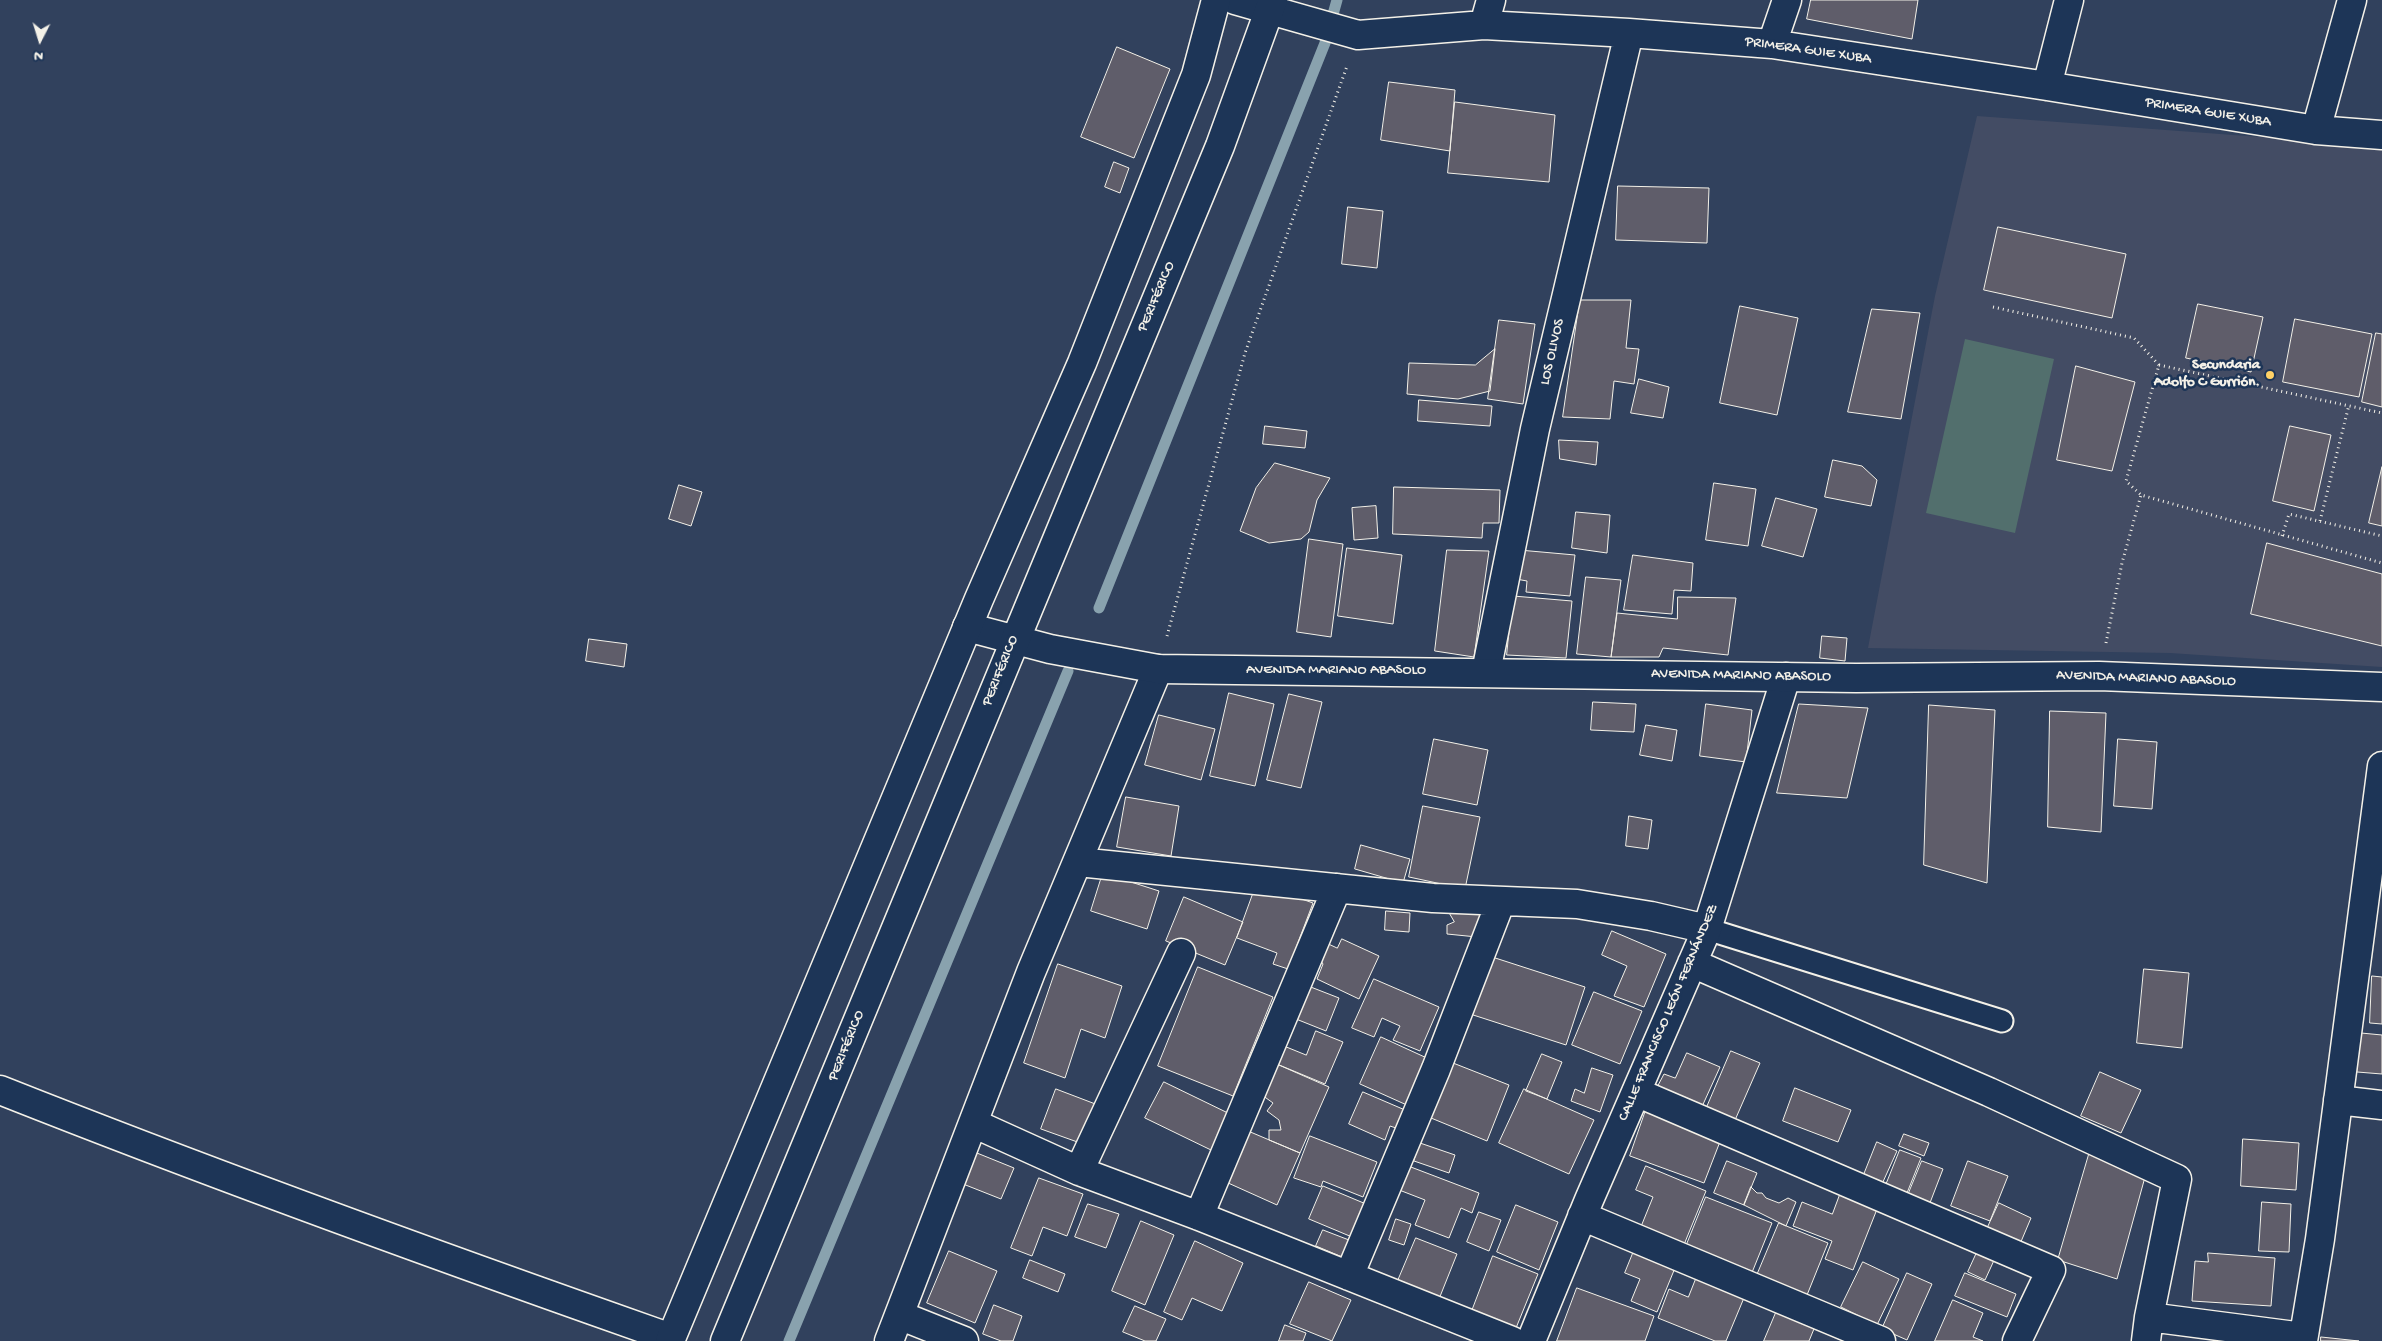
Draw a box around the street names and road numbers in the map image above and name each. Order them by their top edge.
street label: PRIMERA GUIE XUBA [1744,33,1872,69]
street label: PRIMERA GUIE XUBA [2144,94,2272,132]
street label: PERIFÉRICO [1134,259,1180,335]
street label: LOS OLIVOS [1537,317,1569,387]
street label: PERIFÉRICO [979,633,1023,709]
street label: AVENIDA MARIANO ABASOLO [1246,662,1426,680]
street label: AVENIDA MARIANO ABASOLO [1651,665,1831,687]
street label: AVENIDA MARIANO ABASOLO [2056,667,2236,691]
street label: CALLE FRANCISCO LEÓN FERNÁNDEZ [1615,902,1723,1124]
street label: PERIFÉRICO [825,1008,869,1084]

